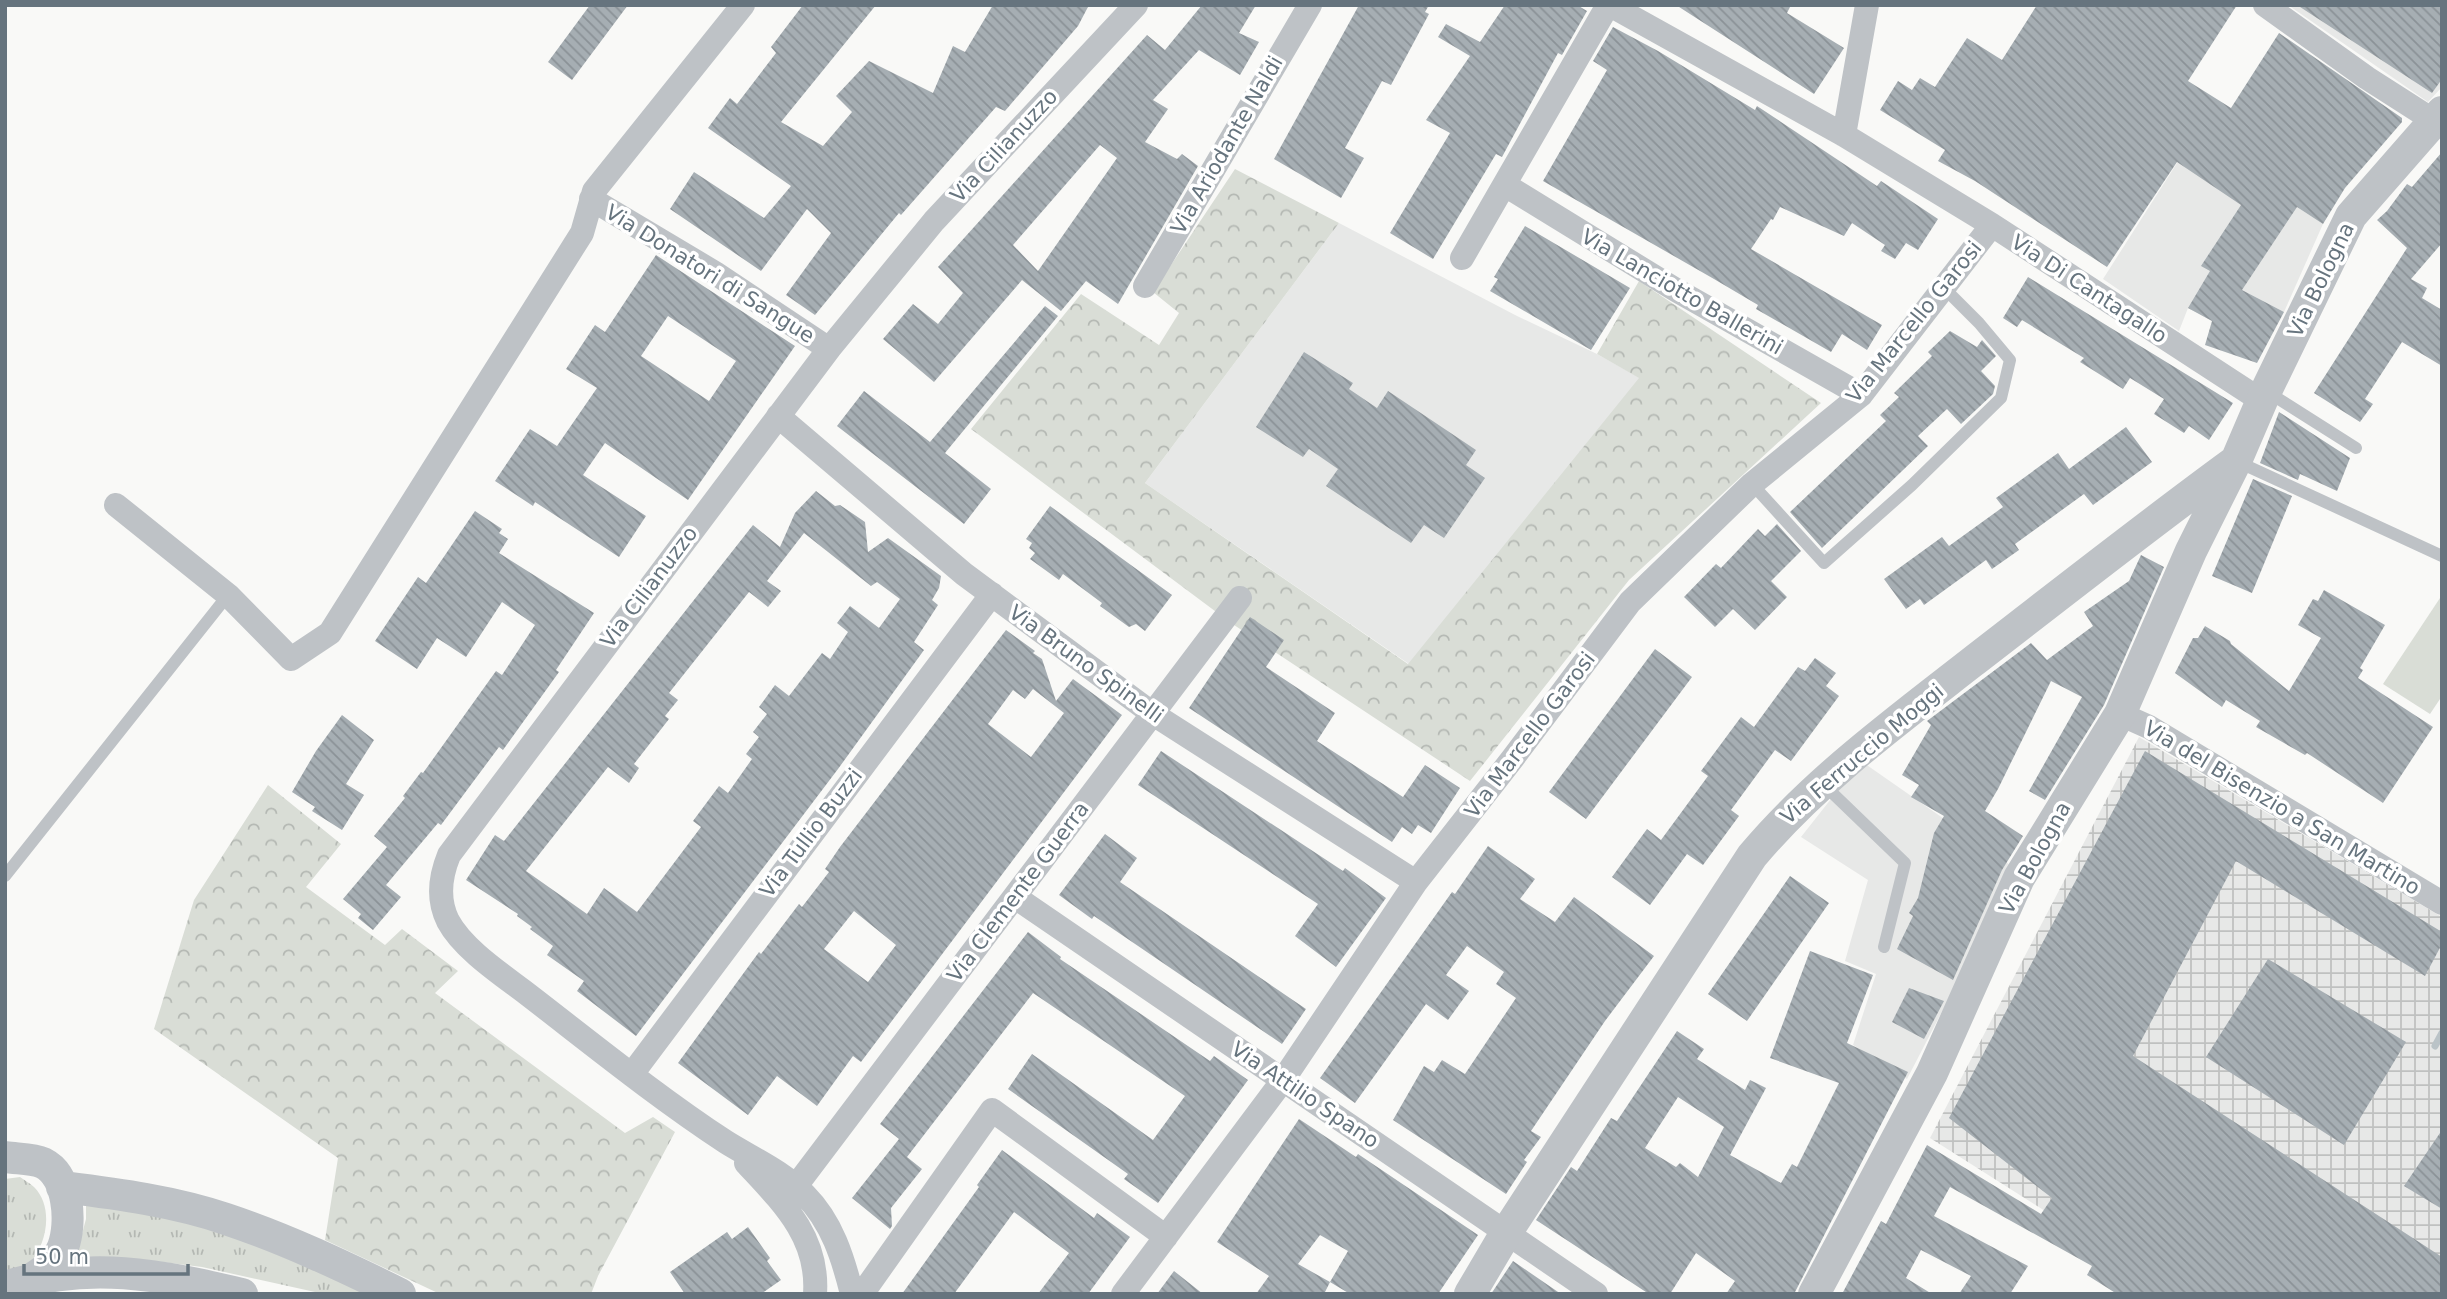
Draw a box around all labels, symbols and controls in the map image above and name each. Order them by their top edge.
street label: Via Ariodante Naldi [1166,52,1288,238]
street label: Via Cilianuzzo [945,84,1063,208]
street label: Via Donatori di Sangue [601,200,819,348]
street label: Via Bologna [2283,219,2359,341]
street label: Via Lanciotto Ballerini [1577,224,1787,360]
street label: Via Di Cantagallo [2007,230,2171,348]
street label: Via Marcello Garosi [1841,236,1987,408]
street label: Via Cilianuzzo [596,522,702,652]
street label: Via Bruno Spinelli [1004,600,1168,728]
street label: Via Marcello Garosi [1460,647,1600,823]
street label: Via Ferruccio Moggi [1776,679,1948,829]
street label: Via del Bisenzio a San Martino [2140,716,2424,900]
street label: Via Tullio Buzzi [755,764,867,902]
street label: Via Clemente Guerra [942,797,1094,987]
street label: Via Bologna [1994,798,2076,918]
street label: Via Attilio Spano [1227,1037,1383,1153]
scale bar [24,1232,189,1276]
text: 50 m [35,1245,89,1269]

